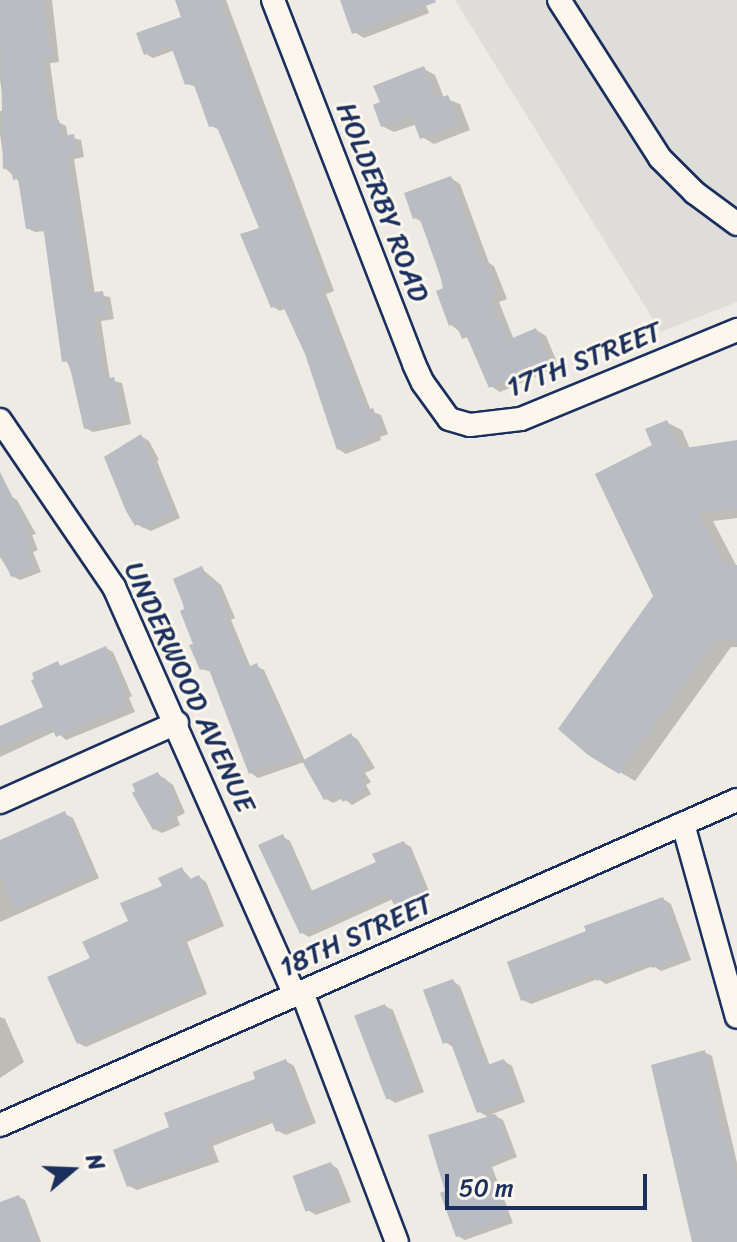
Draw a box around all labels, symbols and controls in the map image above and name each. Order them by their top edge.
street label: HOLDERBY ROAD [330,97,436,307]
street label: 17TH STREET [500,313,668,405]
street label: UNDERWOOD AVENUE [117,556,263,818]
street label: 18TH STREET [273,886,439,984]
north arrow [32,1130,112,1210]
text: N [74,1148,116,1176]
scale bar [449,1158,651,1208]
text: 50 m [459,1167,514,1209]

